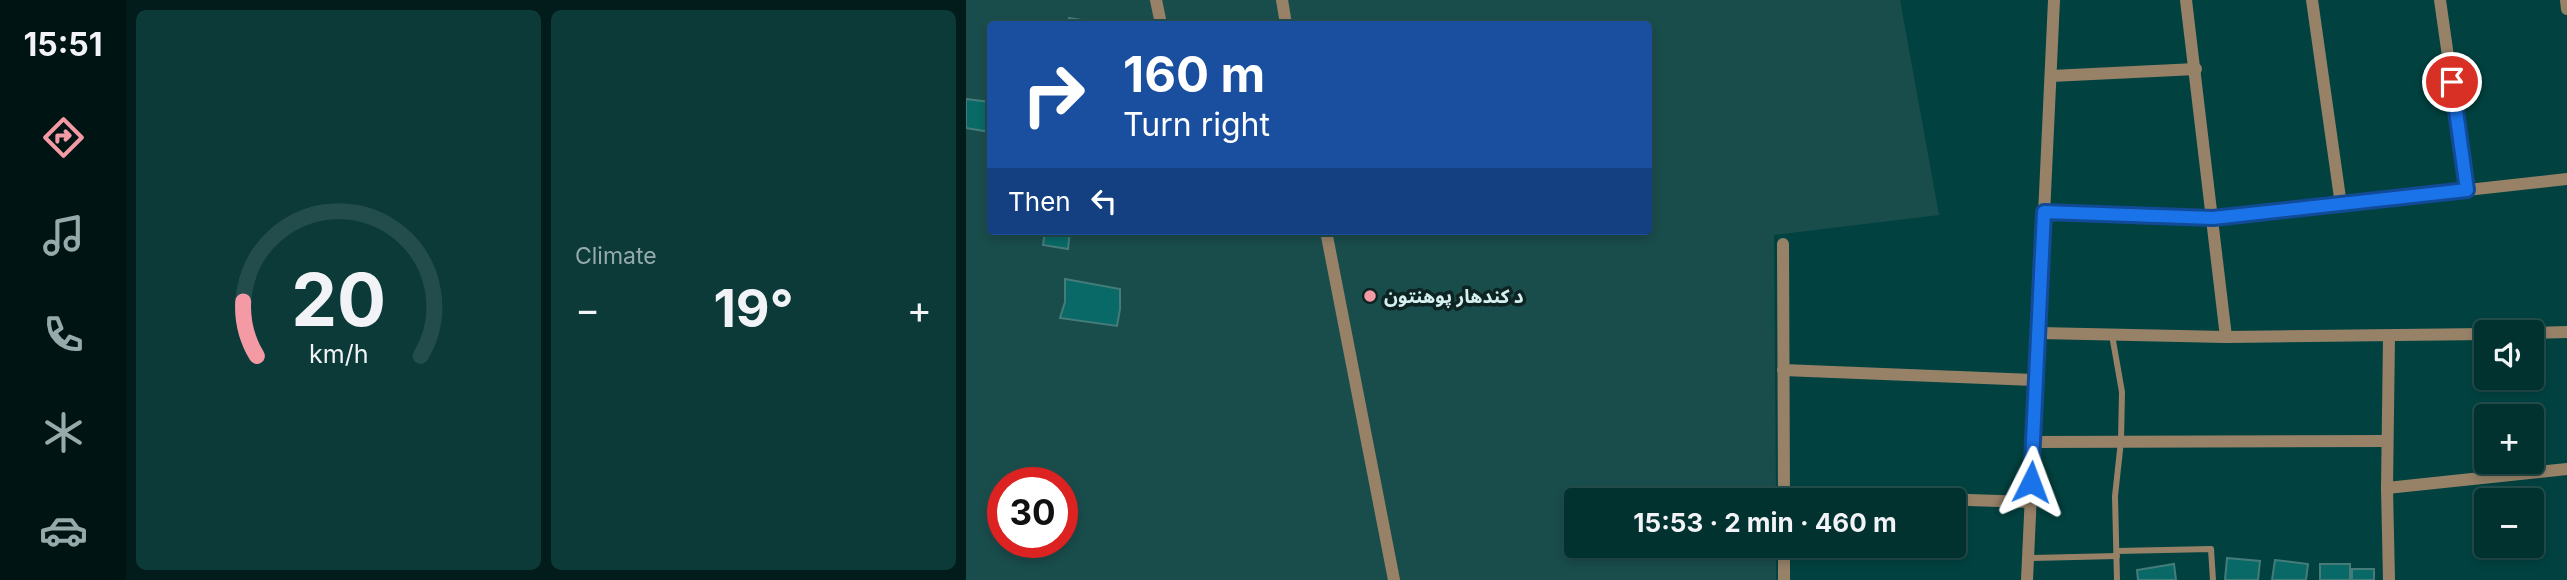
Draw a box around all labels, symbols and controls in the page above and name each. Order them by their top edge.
text: 15:51 [23,25,103,64]
text: 160 m [1123,45,1265,104]
icon: right [1008,49,1099,140]
pin [2422,52,2482,112]
icon: arrive [2433,63,2471,101]
text: Turn right [1123,105,1270,144]
icon: directions [39,113,88,162]
icon: left [1085,182,1123,220]
text: Then [1008,186,1071,217]
icon: music [39,211,88,260]
text: Climate [575,242,657,270]
text: 20 [291,255,386,344]
text: 19° [713,277,794,340]
place label: د کندهار پوهنتون [1384,285,1524,308]
text: − [575,286,600,332]
text: + [907,286,932,332]
marker: د کندهار پوهنتون [1362,288,1378,304]
icon: phone [39,310,88,359]
map controls [2474,320,2544,558]
button: sound [2474,320,2544,390]
text: km/h [309,339,368,369]
button: + [2474,404,2544,474]
icon: climate [39,408,88,457]
position arrow [1994,445,2068,519]
speed limit sign: 30 [987,467,1078,558]
button: − [2474,488,2544,558]
icon: car [39,506,88,555]
text: 15:53 · 2 min · 460 m [1633,507,1897,538]

